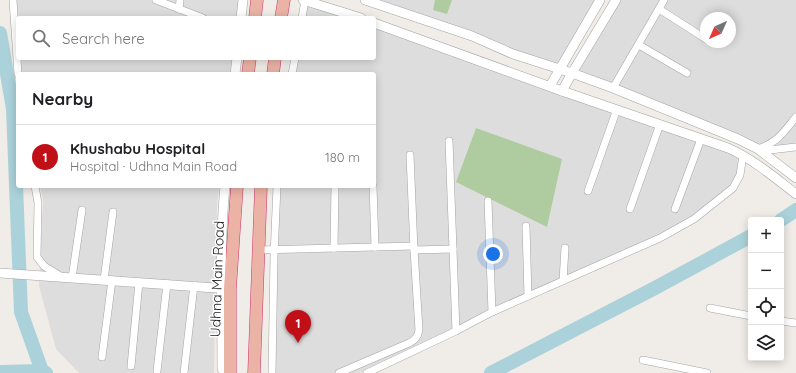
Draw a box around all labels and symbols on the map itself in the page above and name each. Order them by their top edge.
north arrow [700,12,736,48]
street label: Udhna Main Road [206,220,228,338]
your location [483,244,503,264]
pin: 1 [285,310,311,343]

